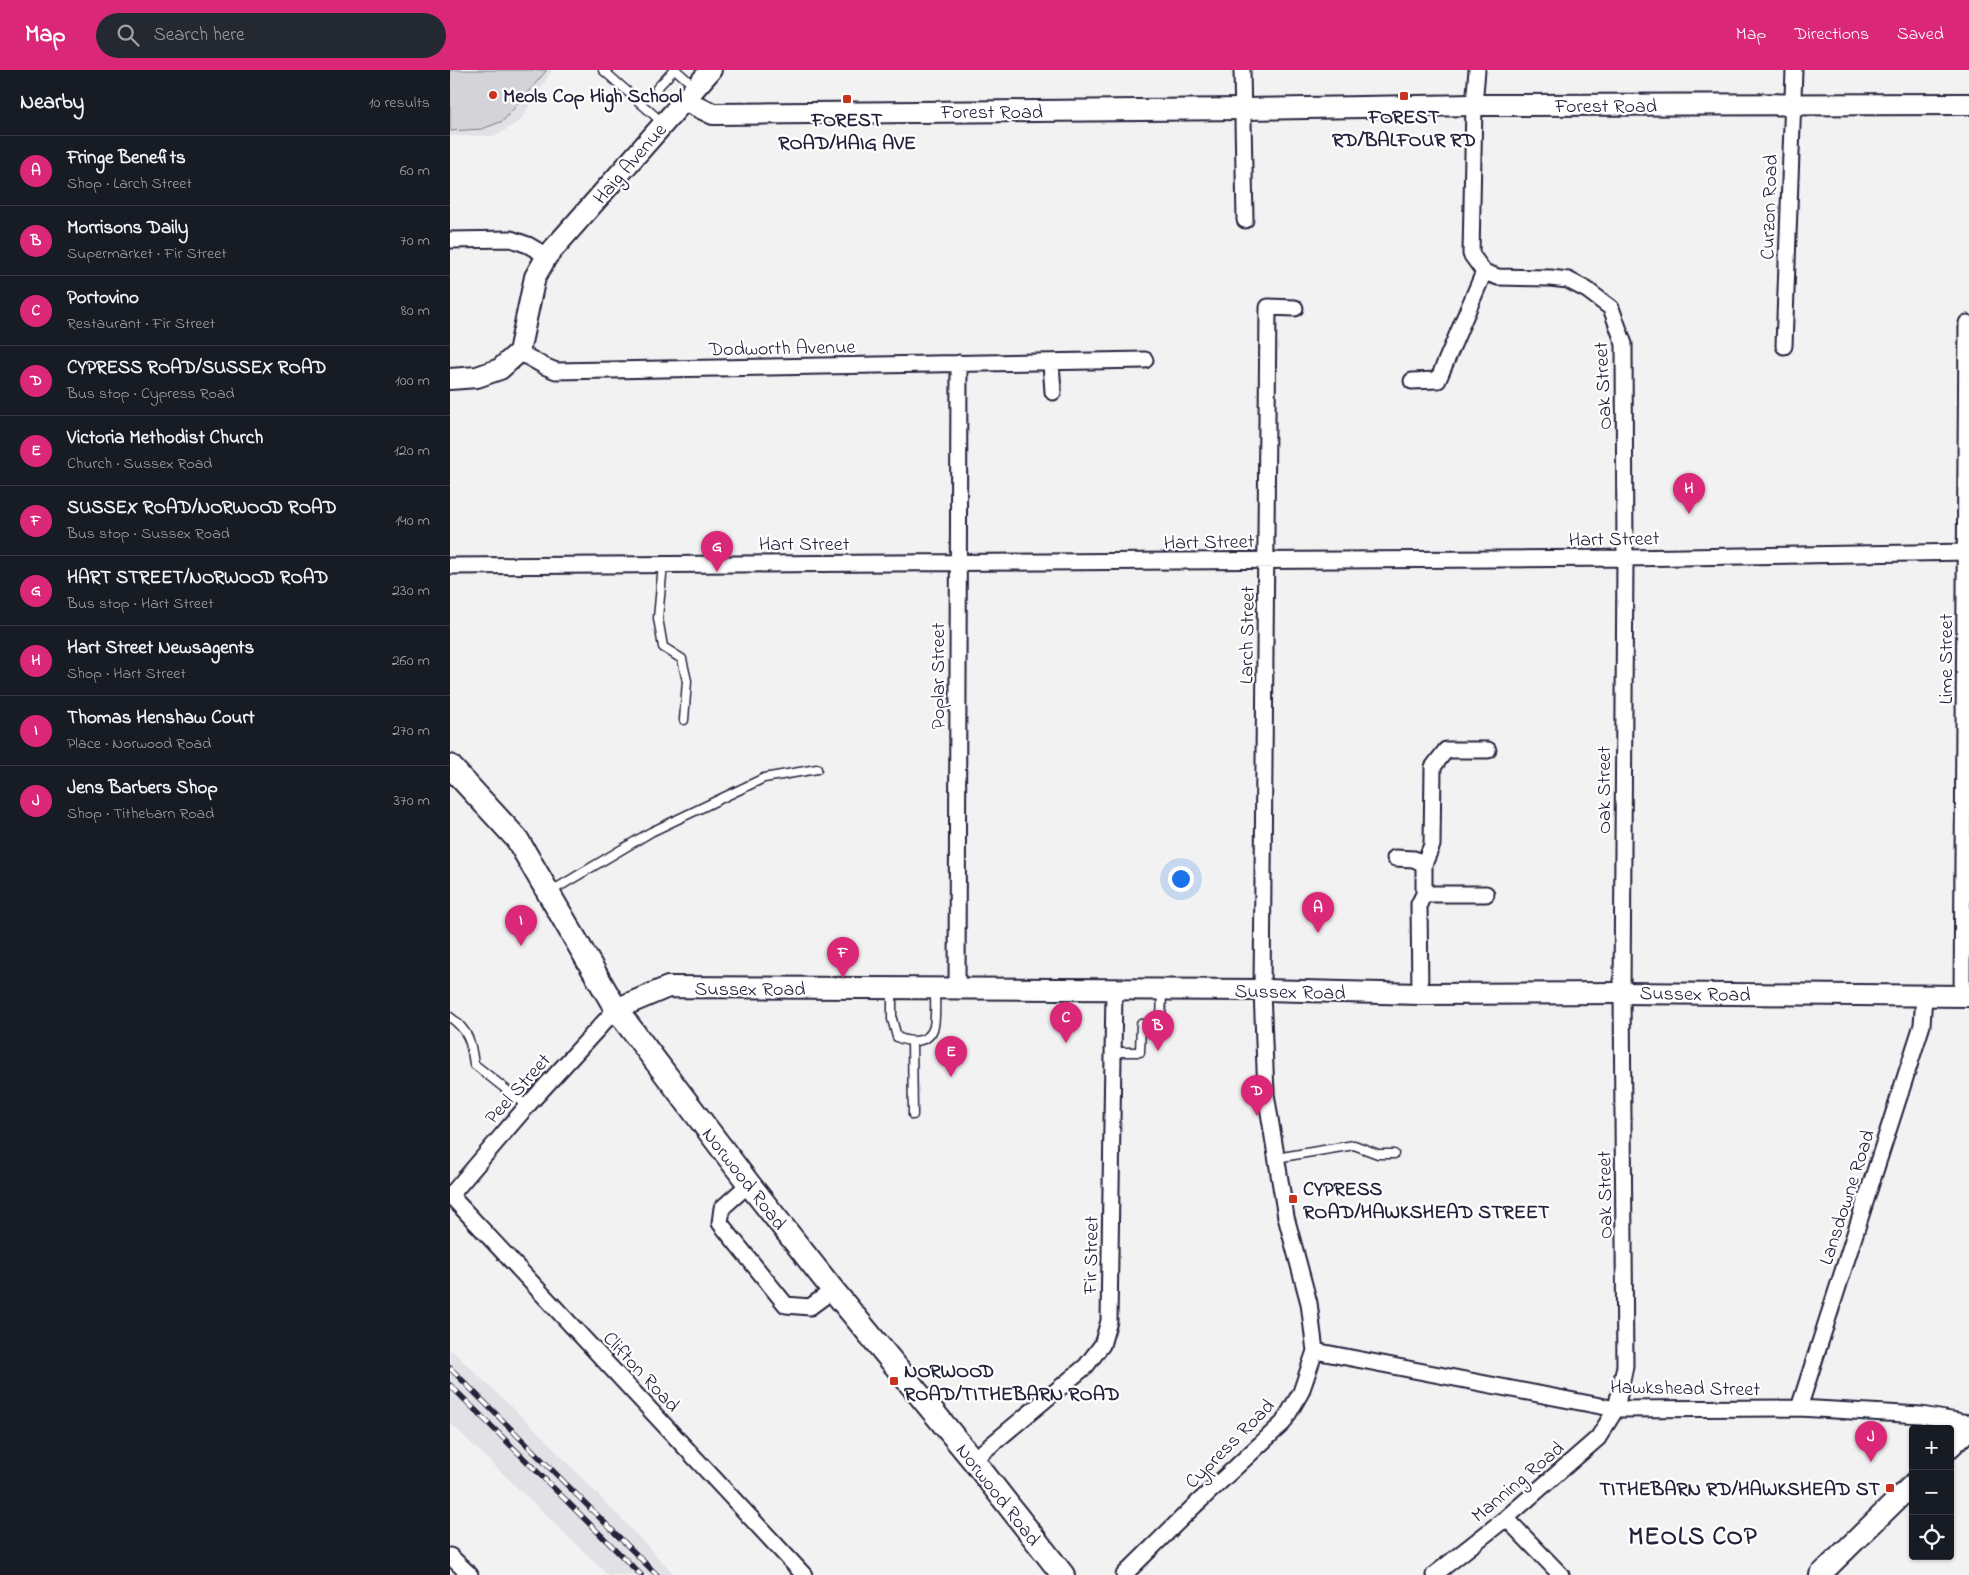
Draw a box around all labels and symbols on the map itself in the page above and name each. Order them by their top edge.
place label: Meols Cop High School [503,83,682,113]
marker: Meols Cop High School [487,89,499,101]
marker: FOREST RD/BALFOUR RD [1398,90,1410,102]
marker: FOREST ROAD/HAIG AVE [841,93,853,105]
street label: Forest Road [1554,93,1657,122]
street label: Forest Road [940,99,1043,128]
place label: FOREST RD/BALFOUR RD [1332,104,1476,156]
place label: FOREST ROAD/HAIG AVE [778,107,916,159]
street label: Haig Avenue [587,117,675,212]
street label: Curzon Road [1754,154,1787,260]
street label: Dodworth Avenue [707,334,856,365]
street label: Oak Street [1588,341,1621,431]
pin: H [1673,473,1705,514]
street label: Hart Street [1568,525,1660,556]
street label: Hart Street [1163,528,1255,559]
pin: G [701,531,733,572]
street label: Hart Street [759,531,850,560]
street label: Larch Street [1233,585,1264,684]
street label: Lime Street [1933,613,1962,704]
street label: Poplar Street [925,622,954,729]
street label: Oak Street [1591,746,1620,834]
your location [1168,866,1194,892]
pin: A [1302,892,1334,933]
pin: I [505,905,537,946]
pin: F [827,937,859,978]
street label: Sussex Road [695,976,806,1005]
street label: Sussex Road [1234,978,1346,1009]
street label: Sussex Road [1639,980,1751,1011]
pin: C [1050,1002,1082,1043]
pin: B [1142,1010,1174,1051]
pin: E [935,1036,967,1077]
street label: Peel Street [479,1047,559,1132]
pin: D [1241,1075,1273,1116]
street label: Norwood Road [694,1122,792,1237]
street label: Lansdowne Road [1813,1127,1884,1269]
street label: Oak Street [1591,1150,1622,1239]
place label: CYPRESS ROAD/HAWKSHEAD STREET [1303,1176,1550,1228]
marker: CYPRESS ROAD/HAWKSHEAD STREET [1287,1193,1299,1205]
street label: Fir Street [1077,1215,1108,1295]
street label: Clifton Road [595,1326,686,1420]
place label: NORWOOD ROAD/TITHEBARN ROAD [904,1358,1120,1410]
street label: Hawkshead Street [1610,1374,1760,1405]
marker: NORWOOD ROAD/TITHEBARN ROAD [888,1375,900,1387]
street label: Cypress Road [1179,1393,1282,1496]
pin: J [1855,1421,1887,1462]
street label: Manning Road [1466,1435,1572,1531]
street label: Norwood Road [948,1438,1046,1553]
place label: TITHEBARN RD/HAWKSHEAD ST [1599,1476,1881,1505]
marker: TITHEBARN RD/HAWKSHEAD ST [1884,1482,1896,1494]
district label: MEOLS COP [1628,1520,1758,1556]

